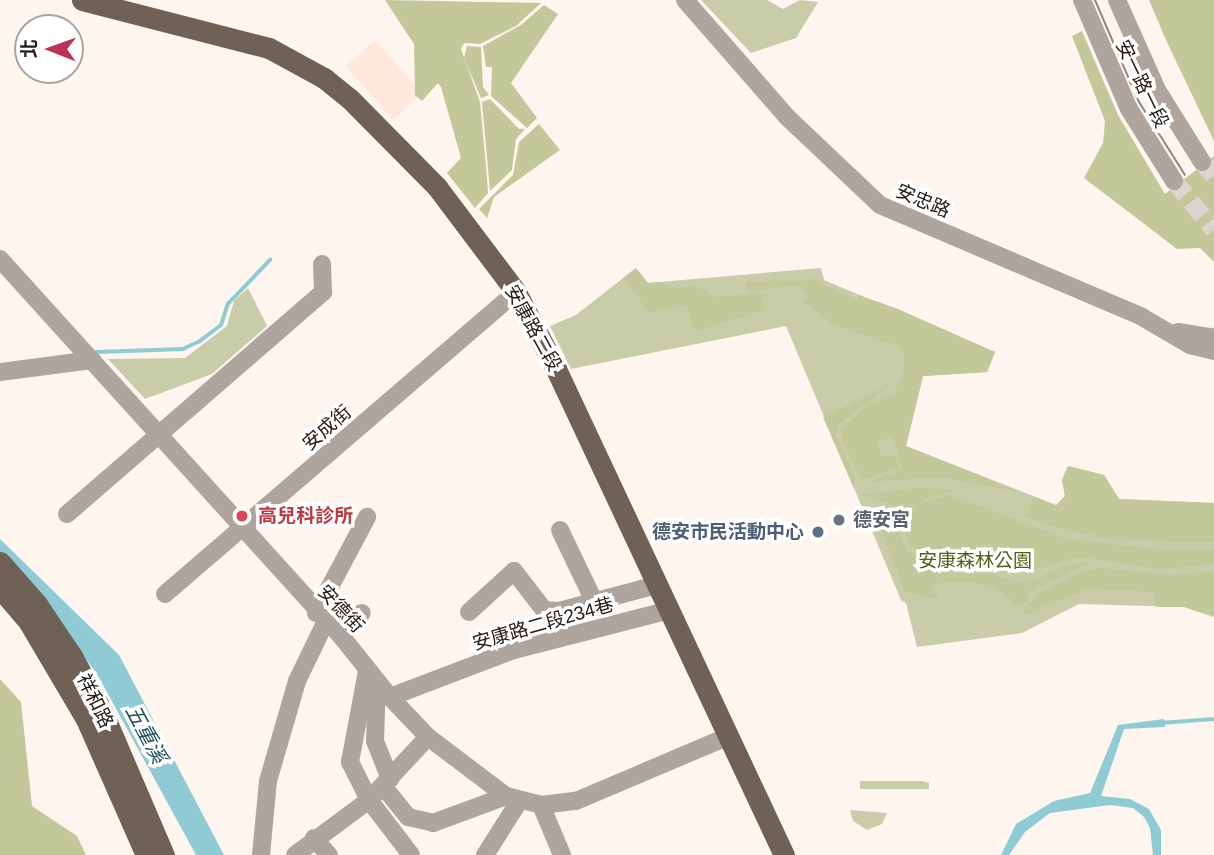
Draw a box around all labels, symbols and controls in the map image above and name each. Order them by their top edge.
north arrow [14,14,84,84]
street label: 安一路一段 [1111,36,1173,132]
text: 北 [19,39,40,58]
street label: 安忠路 [892,179,954,223]
street label: 安康路二段 [500,281,566,375]
street label: 安成街 [298,401,356,455]
place label: 高兒科診所 [258,505,353,527]
marker: 高兒科診所 [232,506,252,526]
place label: 德安宮 [853,509,910,531]
marker: 德安宮 [831,512,847,528]
place label: 德安市民活動中心 [652,521,804,543]
marker: 德安市民活動中心 [810,524,826,540]
park label: 安康森林公園 [918,550,1032,572]
street label: 安德街 [313,580,369,638]
street label: 安康路二段234巷 [470,593,616,655]
street label: 祥和路 [72,670,118,732]
water label: 五重溪 [120,700,172,768]

